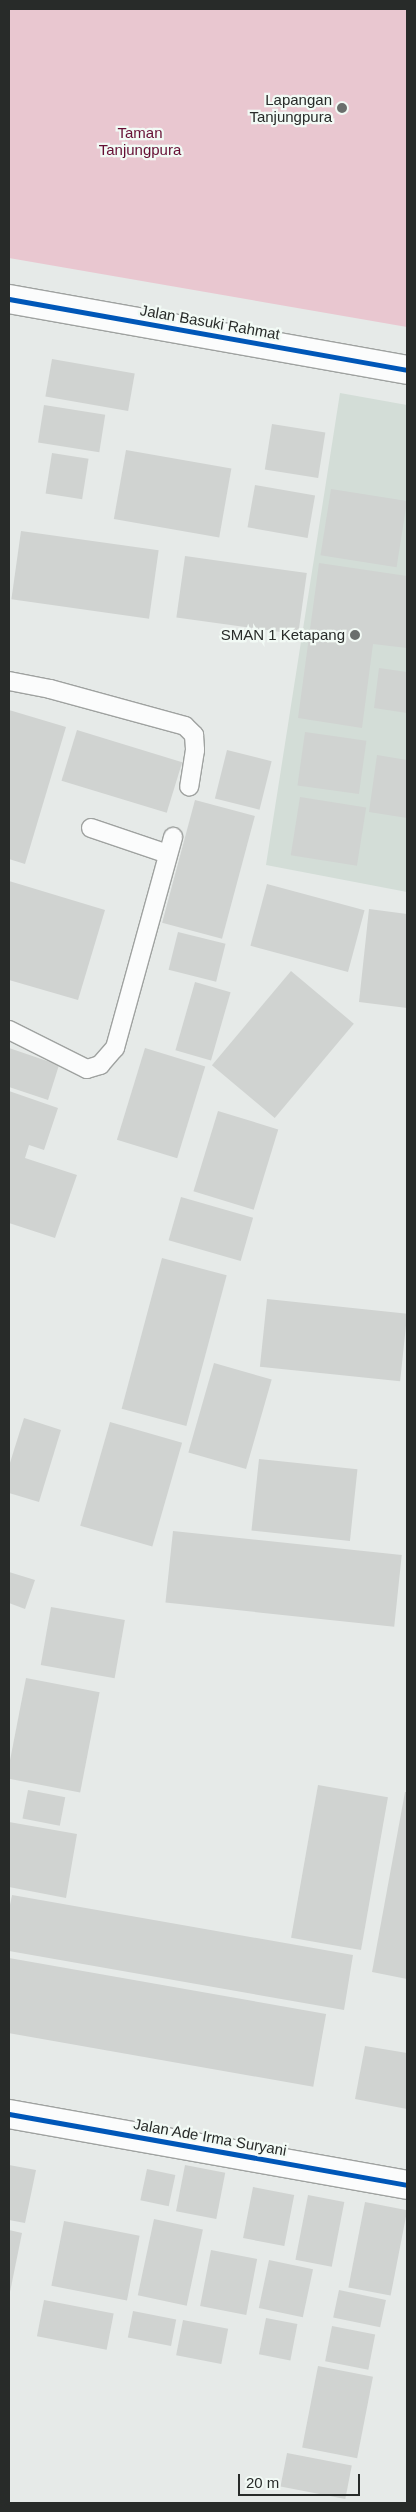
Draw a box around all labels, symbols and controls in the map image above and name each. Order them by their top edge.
place label: Lapangan Tanjungpura [249,90,332,125]
marker: Lapangan Tanjungpura [336,102,348,114]
park label: Taman Tanjungpura [99,123,181,158]
street label: Jalan Basuki Rahmat [139,301,281,343]
place label: SMAN 1 Ketapang [221,626,345,644]
marker: SMAN 1 Ketapang [349,629,361,641]
street label: Jalan Ade Irma Suryani [132,2115,288,2159]
scale bar [241,2464,364,2496]
text: 20 m [246,2474,279,2491]

